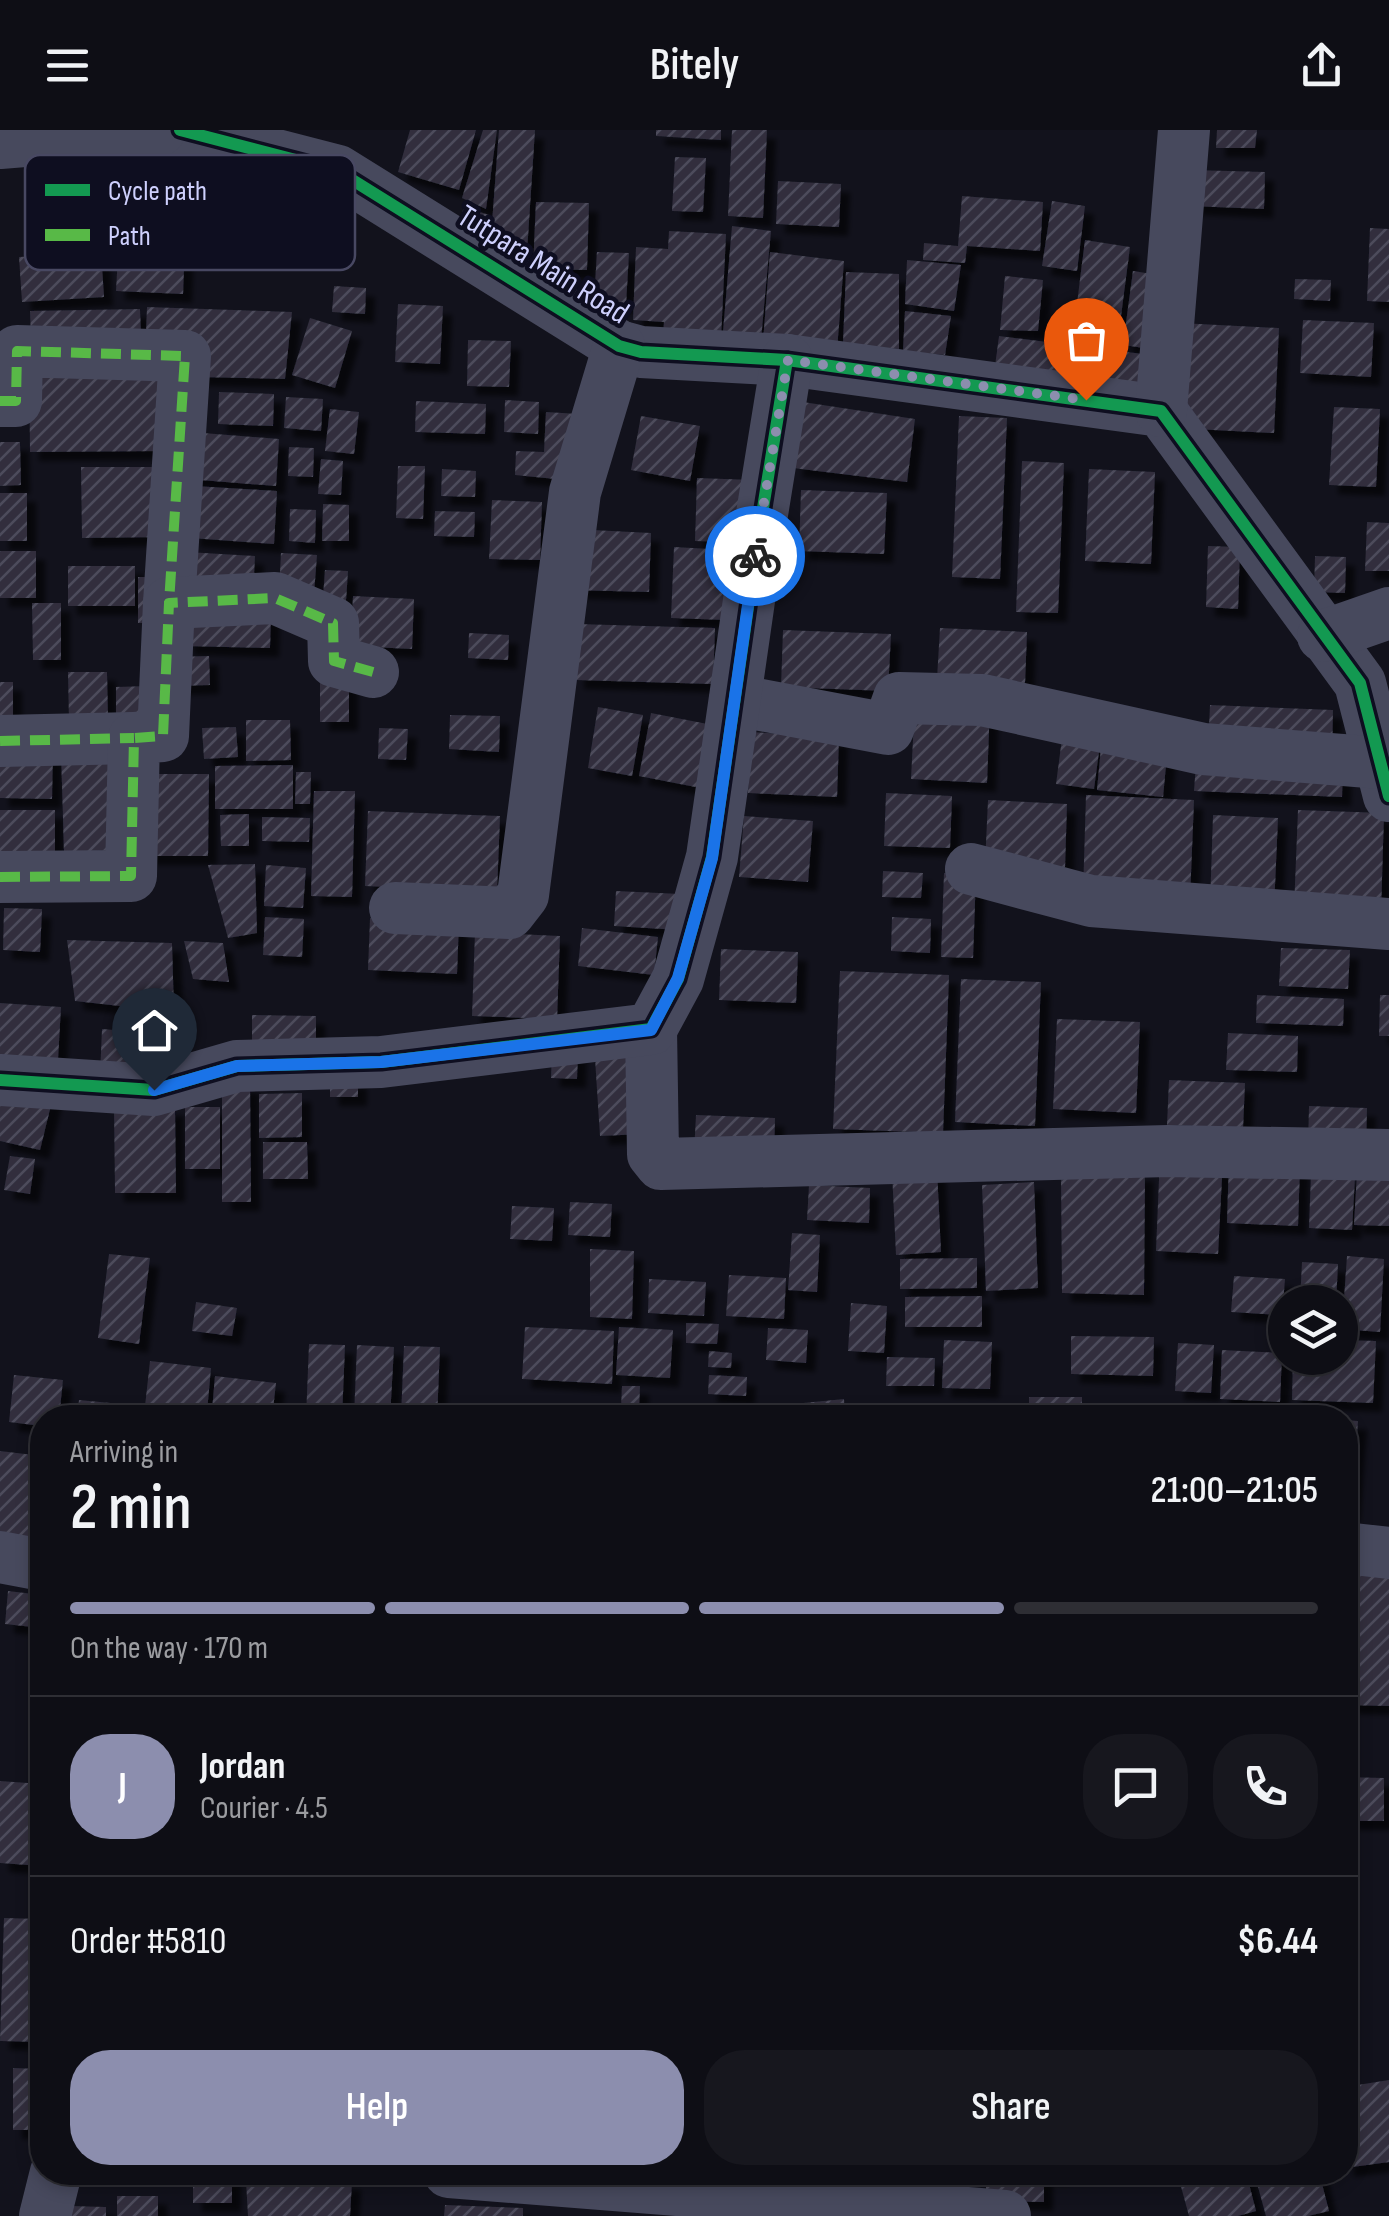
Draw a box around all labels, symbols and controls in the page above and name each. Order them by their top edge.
icon: menu [40,38,95,93]
text: Bitely [650,38,739,93]
icon: share [1294,38,1349,93]
legend [25,155,355,270]
text: Cycle path [108,175,207,208]
street label: Tutpara Main Road [450,197,636,333]
text: Path [108,220,151,253]
pin [1044,298,1129,401]
icon: bag [1059,313,1114,368]
courier [705,506,805,606]
icon: bike [728,529,783,584]
pin [112,988,197,1091]
icon: home [127,1003,182,1058]
map controls [1268,1285,1358,1375]
button: layers [1268,1285,1358,1375]
text: Arriving in [70,1433,178,1472]
text: 21:00–21:05 [1151,1468,1318,1513]
text: 2 min [70,1470,192,1548]
text: On the way · 170 m [70,1629,268,1668]
button: chat [1083,1734,1188,1839]
button: phone [1213,1734,1318,1839]
text: Jordan [200,1744,285,1789]
text: J [118,1764,127,1809]
text: Courier · 4.5 [200,1789,328,1828]
text: Order #5810 [70,1919,227,1964]
text: $6.44 [1237,1919,1318,1964]
button: Help [70,2050,684,2165]
button: Share [704,2050,1318,2165]

